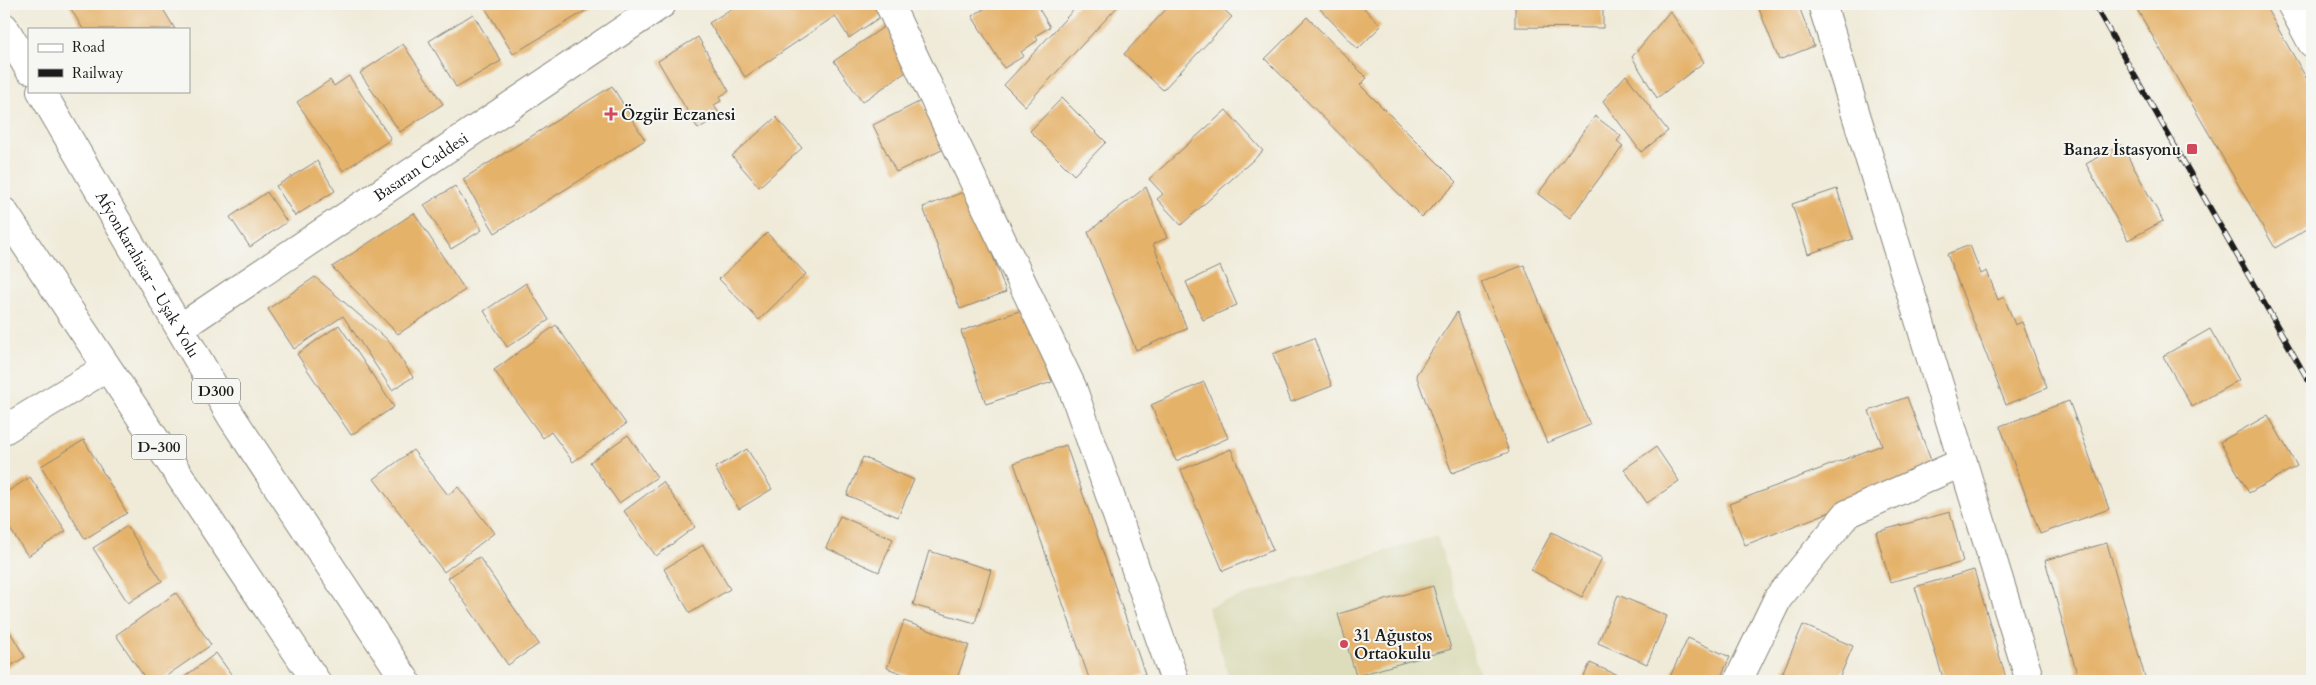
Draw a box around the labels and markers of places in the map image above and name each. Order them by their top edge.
place label: Özgür Eczanesi [621,104,736,126]
marker: Özgür Eczanesi [605,108,617,120]
place label: Banaz İstasyonu [2063,138,2181,161]
marker: Banaz İstasyonu [2185,142,2199,156]
place label: 31 Ağustos Ortaokulu [1354,625,1433,665]
marker: 31 Ağustos Ortaokulu [1338,638,1350,650]

